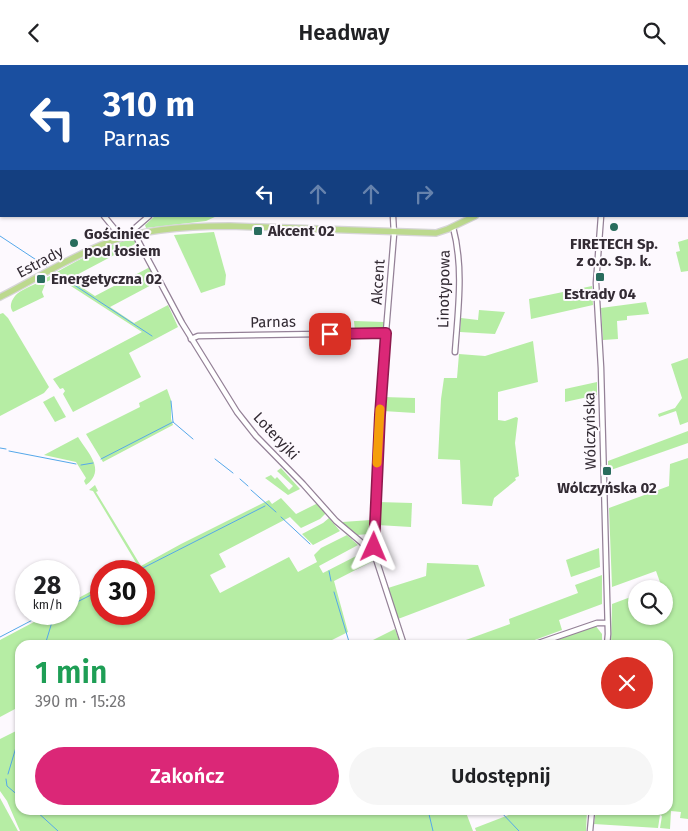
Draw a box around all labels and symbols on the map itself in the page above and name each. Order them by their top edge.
marker: FIRETECH Sp. z o.o. Sp. k. [608,221,620,233]
place label: Akcent 02 [267,222,335,240]
place label: Gościniec pod łosiem [84,225,161,260]
marker: Akcent 02 [252,225,264,237]
place label: FIRETECH Sp. z o.o. Sp. k. [570,235,658,270]
marker: Gościniec pod łosiem [68,237,80,249]
street label: Estrady [14,242,67,282]
street label: Linotypowa [434,250,454,328]
street label: Akcent [367,258,389,305]
place label: Energetyczna 02 [51,270,162,288]
marker: Estrady 04 [594,271,606,283]
marker: Energetyczna 02 [35,273,47,285]
place label: Estrady 04 [564,285,637,303]
street label: Parnas [250,313,296,331]
pin [309,313,351,355]
street label: Wólczyńska [580,392,600,470]
street label: Loteryjki [249,408,303,464]
marker: Wólczyńska 02 [601,465,613,477]
place label: Wólczyńska 02 [557,479,657,497]
position arrow [347,520,399,572]
speed limit sign: 30 [90,560,155,625]

